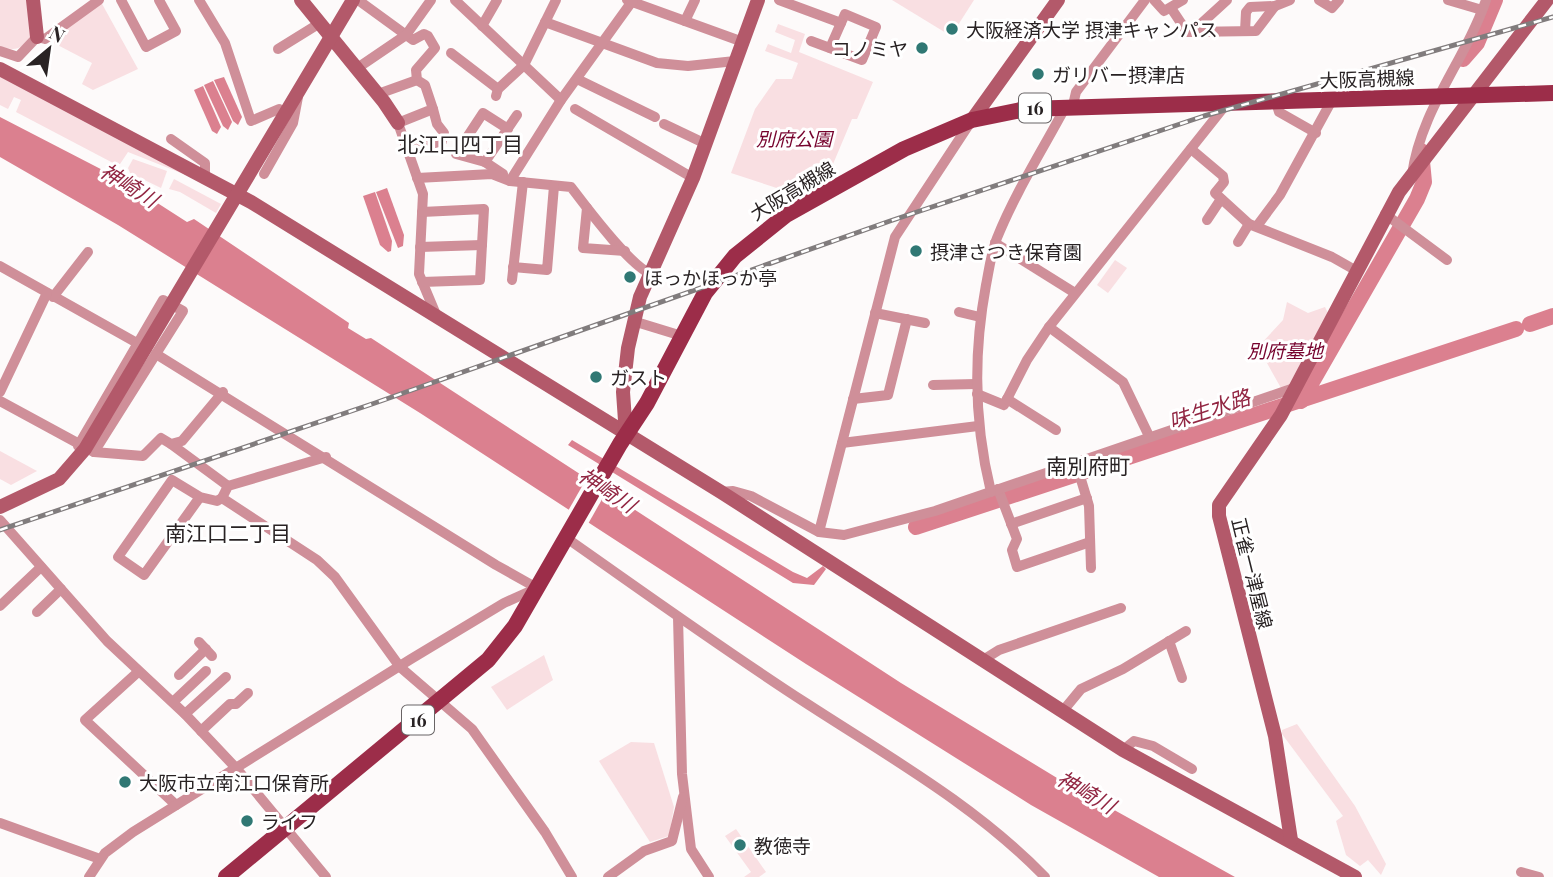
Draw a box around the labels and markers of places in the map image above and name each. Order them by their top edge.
place label: 大阪経済大学 摂津キャンパス [966,16,1218,42]
marker: 大阪経済大学 摂津キャンパス [944,21,960,37]
place label: コノミヤ [832,35,908,61]
marker: コノミヤ [914,40,930,56]
place label: ガリバー摂津店 [1052,61,1185,87]
marker: ガリバー摂津店 [1030,66,1046,82]
place label: 摂津さつき保育園 [930,238,1082,264]
marker: 摂津さつき保育園 [908,243,924,259]
place label: ほっかほっか亭 [644,264,777,290]
marker: ほっかほっか亭 [622,269,638,285]
place label: ガスト [610,364,667,390]
marker: ガスト [588,369,604,385]
place label: 大阪市立南江口保育所 [139,769,329,795]
marker: 大阪市立南江口保育所 [117,774,133,790]
place label: ライフ [261,808,318,834]
marker: ライフ [239,813,255,829]
place label: 教徳寺 [754,832,811,858]
marker: 教徳寺 [732,837,748,853]

